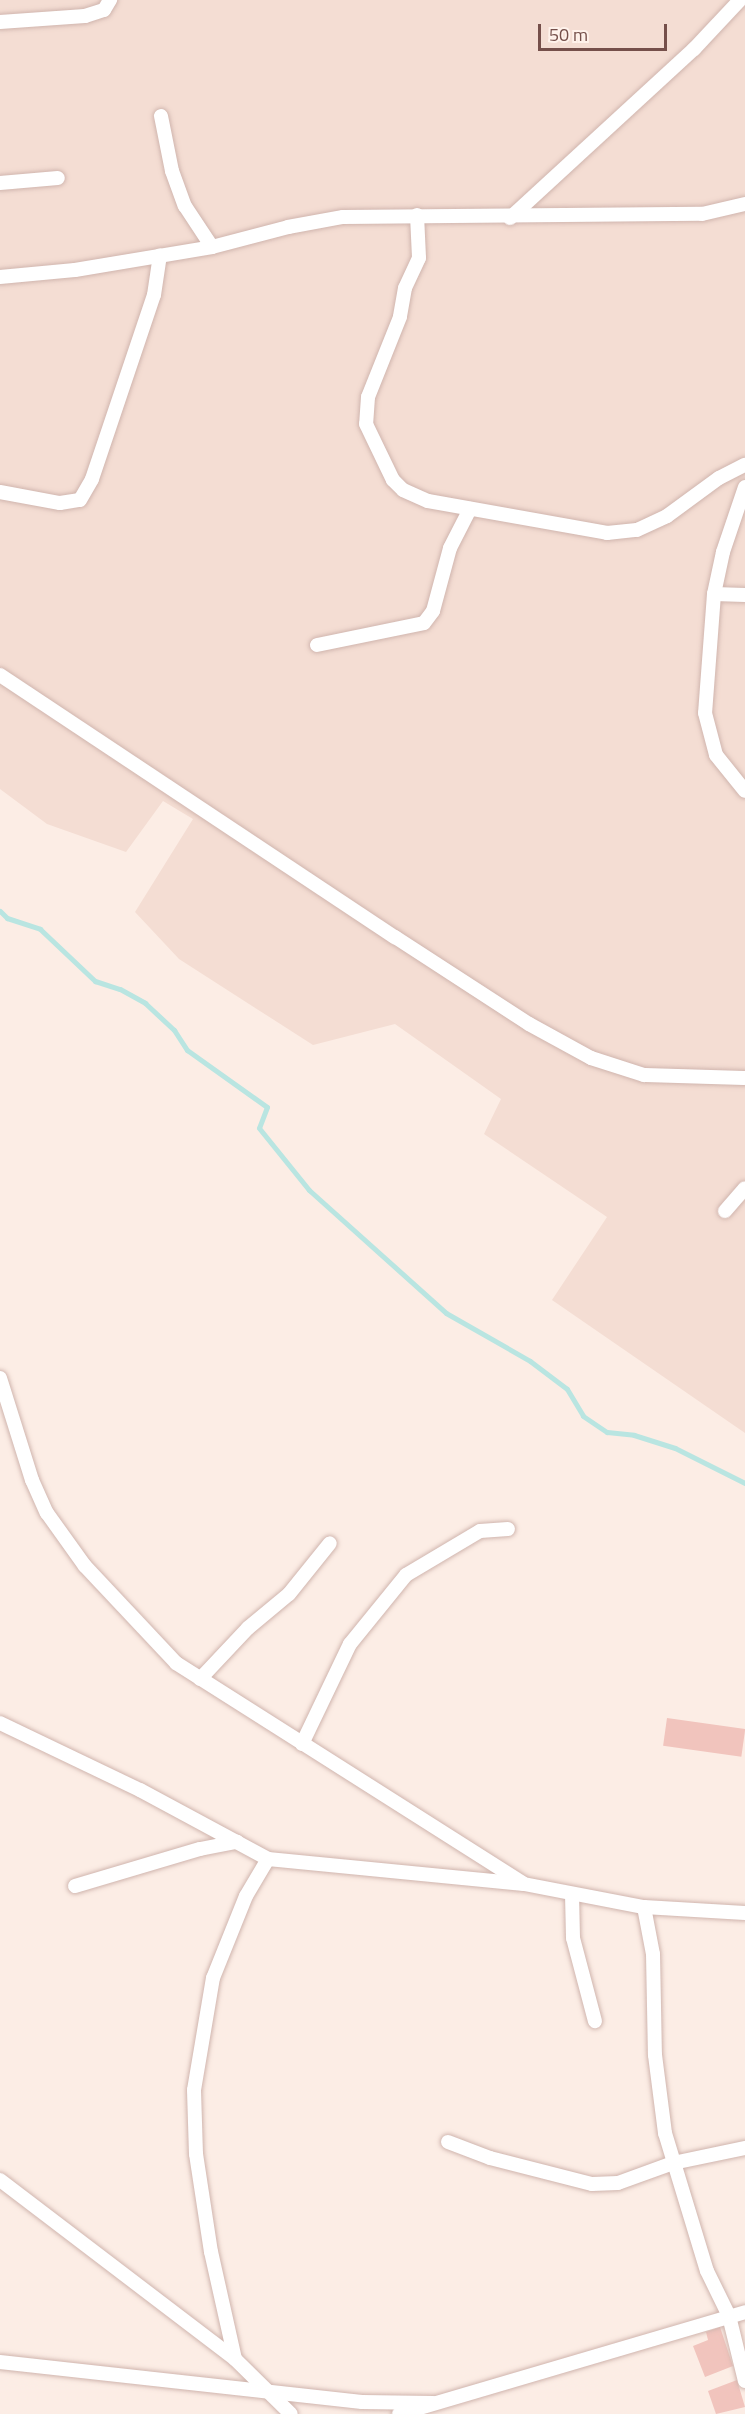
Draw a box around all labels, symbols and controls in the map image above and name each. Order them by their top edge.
scale bar [541,12,670,50]
text: 50 m [549,21,588,48]

